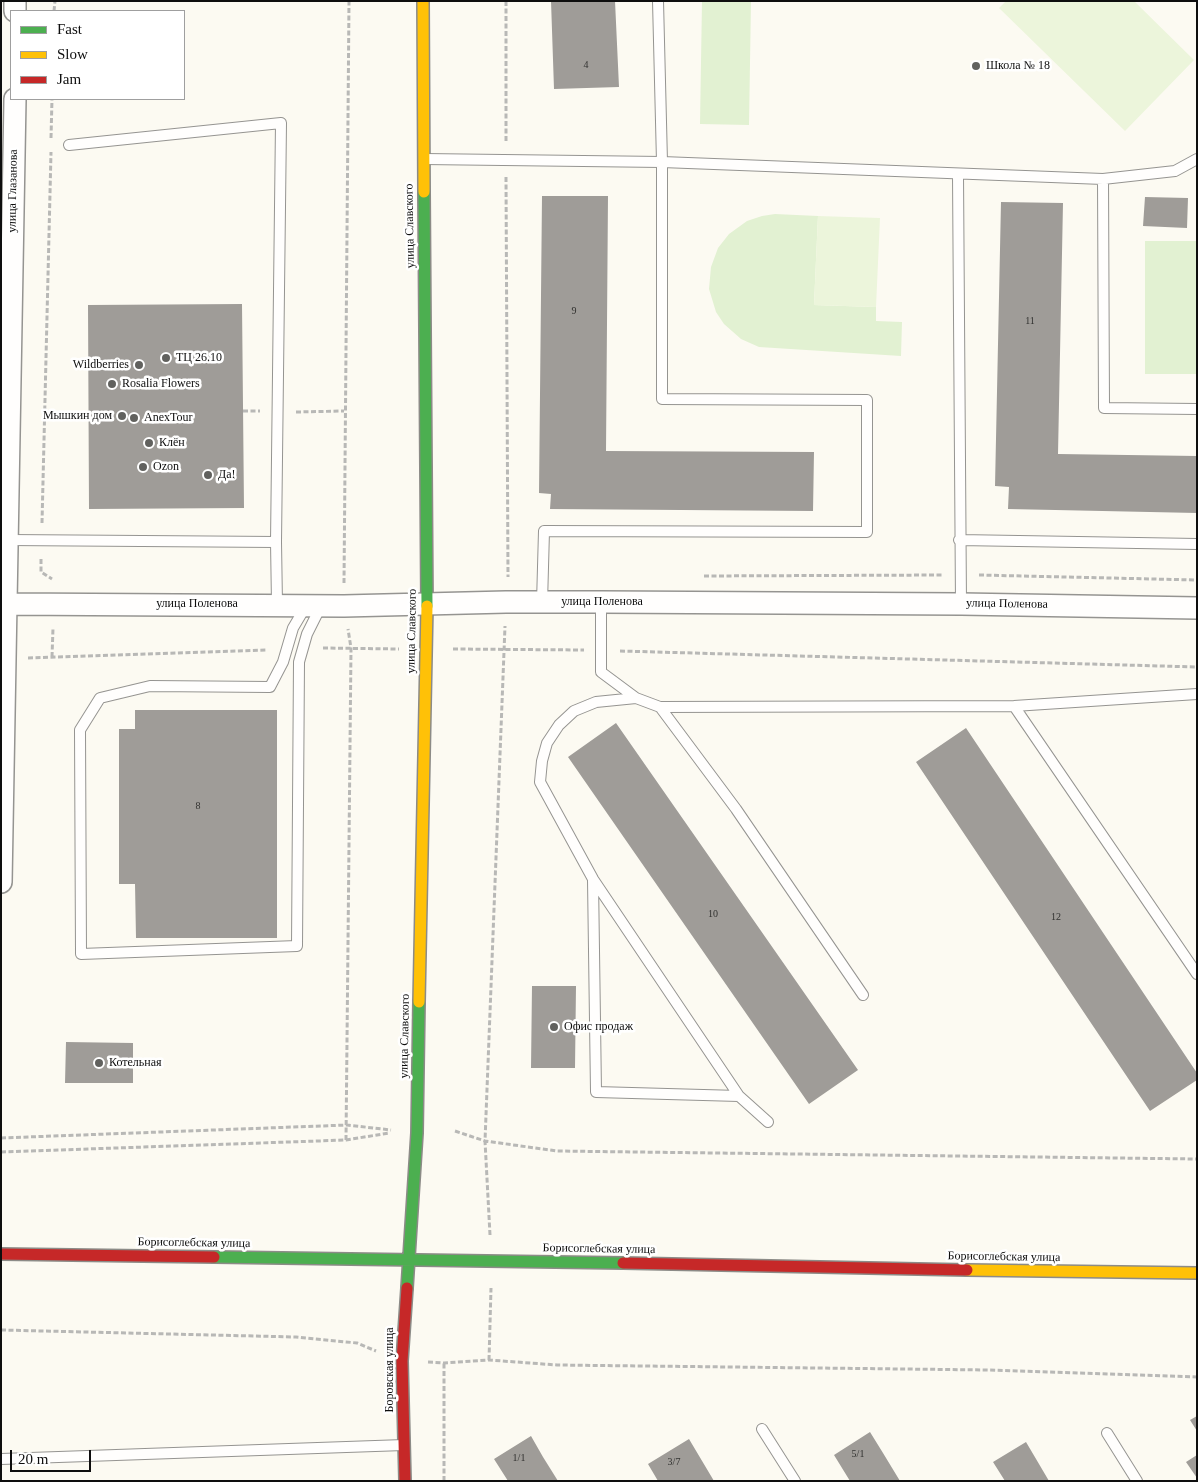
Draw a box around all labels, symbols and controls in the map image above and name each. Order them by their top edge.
legend [10,10,185,100]
text: Fast [57,21,82,37]
text: Slow [57,46,88,62]
house number: 4 [584,59,588,71]
place label: Школа № 18 [986,59,1050,73]
marker: Школа № 18 [970,60,982,72]
text: Jam [57,71,81,87]
street label: улица Глазанова [5,149,21,233]
street label: улица Славского [402,184,418,268]
house number: 9 [572,305,576,317]
house number: 11 [1025,315,1035,327]
place label: ТЦ 26.10 [176,351,222,365]
marker: ТЦ 26.10 [160,352,172,364]
place label: Wildberries [73,358,129,372]
marker: Wildberries [133,359,145,371]
place label: Rosalia Flowers [122,377,200,391]
marker: Rosalia Flowers [106,378,118,390]
place label: Мышкин дом [43,409,112,423]
marker: Мышкин дом [116,410,128,422]
place label: AnexTour [144,411,192,425]
marker: AnexTour [128,412,140,424]
place label: Клён [159,436,185,450]
marker: Клён [143,437,155,449]
place label: Ozon [153,460,179,474]
marker: Ozon [137,461,149,473]
place label: Да! [218,468,236,482]
marker: Да! [202,469,214,481]
street label: улица Славского [404,589,420,673]
street label: улица Поленова [561,595,643,609]
street label: улица Поленова [966,596,1048,612]
street label: улица Поленова [156,597,238,611]
house number: 8 [196,800,200,812]
house number: 10 [708,908,718,920]
house number: 12 [1051,911,1061,923]
street label: улица Славского [397,994,413,1078]
place label: Офис продаж [564,1020,633,1034]
marker: Офис продаж [548,1021,560,1033]
place label: Котельная [109,1056,162,1070]
marker: Котельная [93,1057,105,1069]
street label: Борисоглебская улица [137,1235,251,1251]
street label: Борисоглебская улица [542,1241,656,1257]
street label: Борисоглебская улица [947,1249,1061,1265]
street label: Боровская улица [383,1328,397,1412]
scale bar [12,1440,94,1472]
house number: 5/1 [852,1448,864,1460]
text: 20 m [18,1451,48,1467]
house number: 1/1 [513,1452,525,1464]
house number: 3/7 [668,1456,680,1468]

